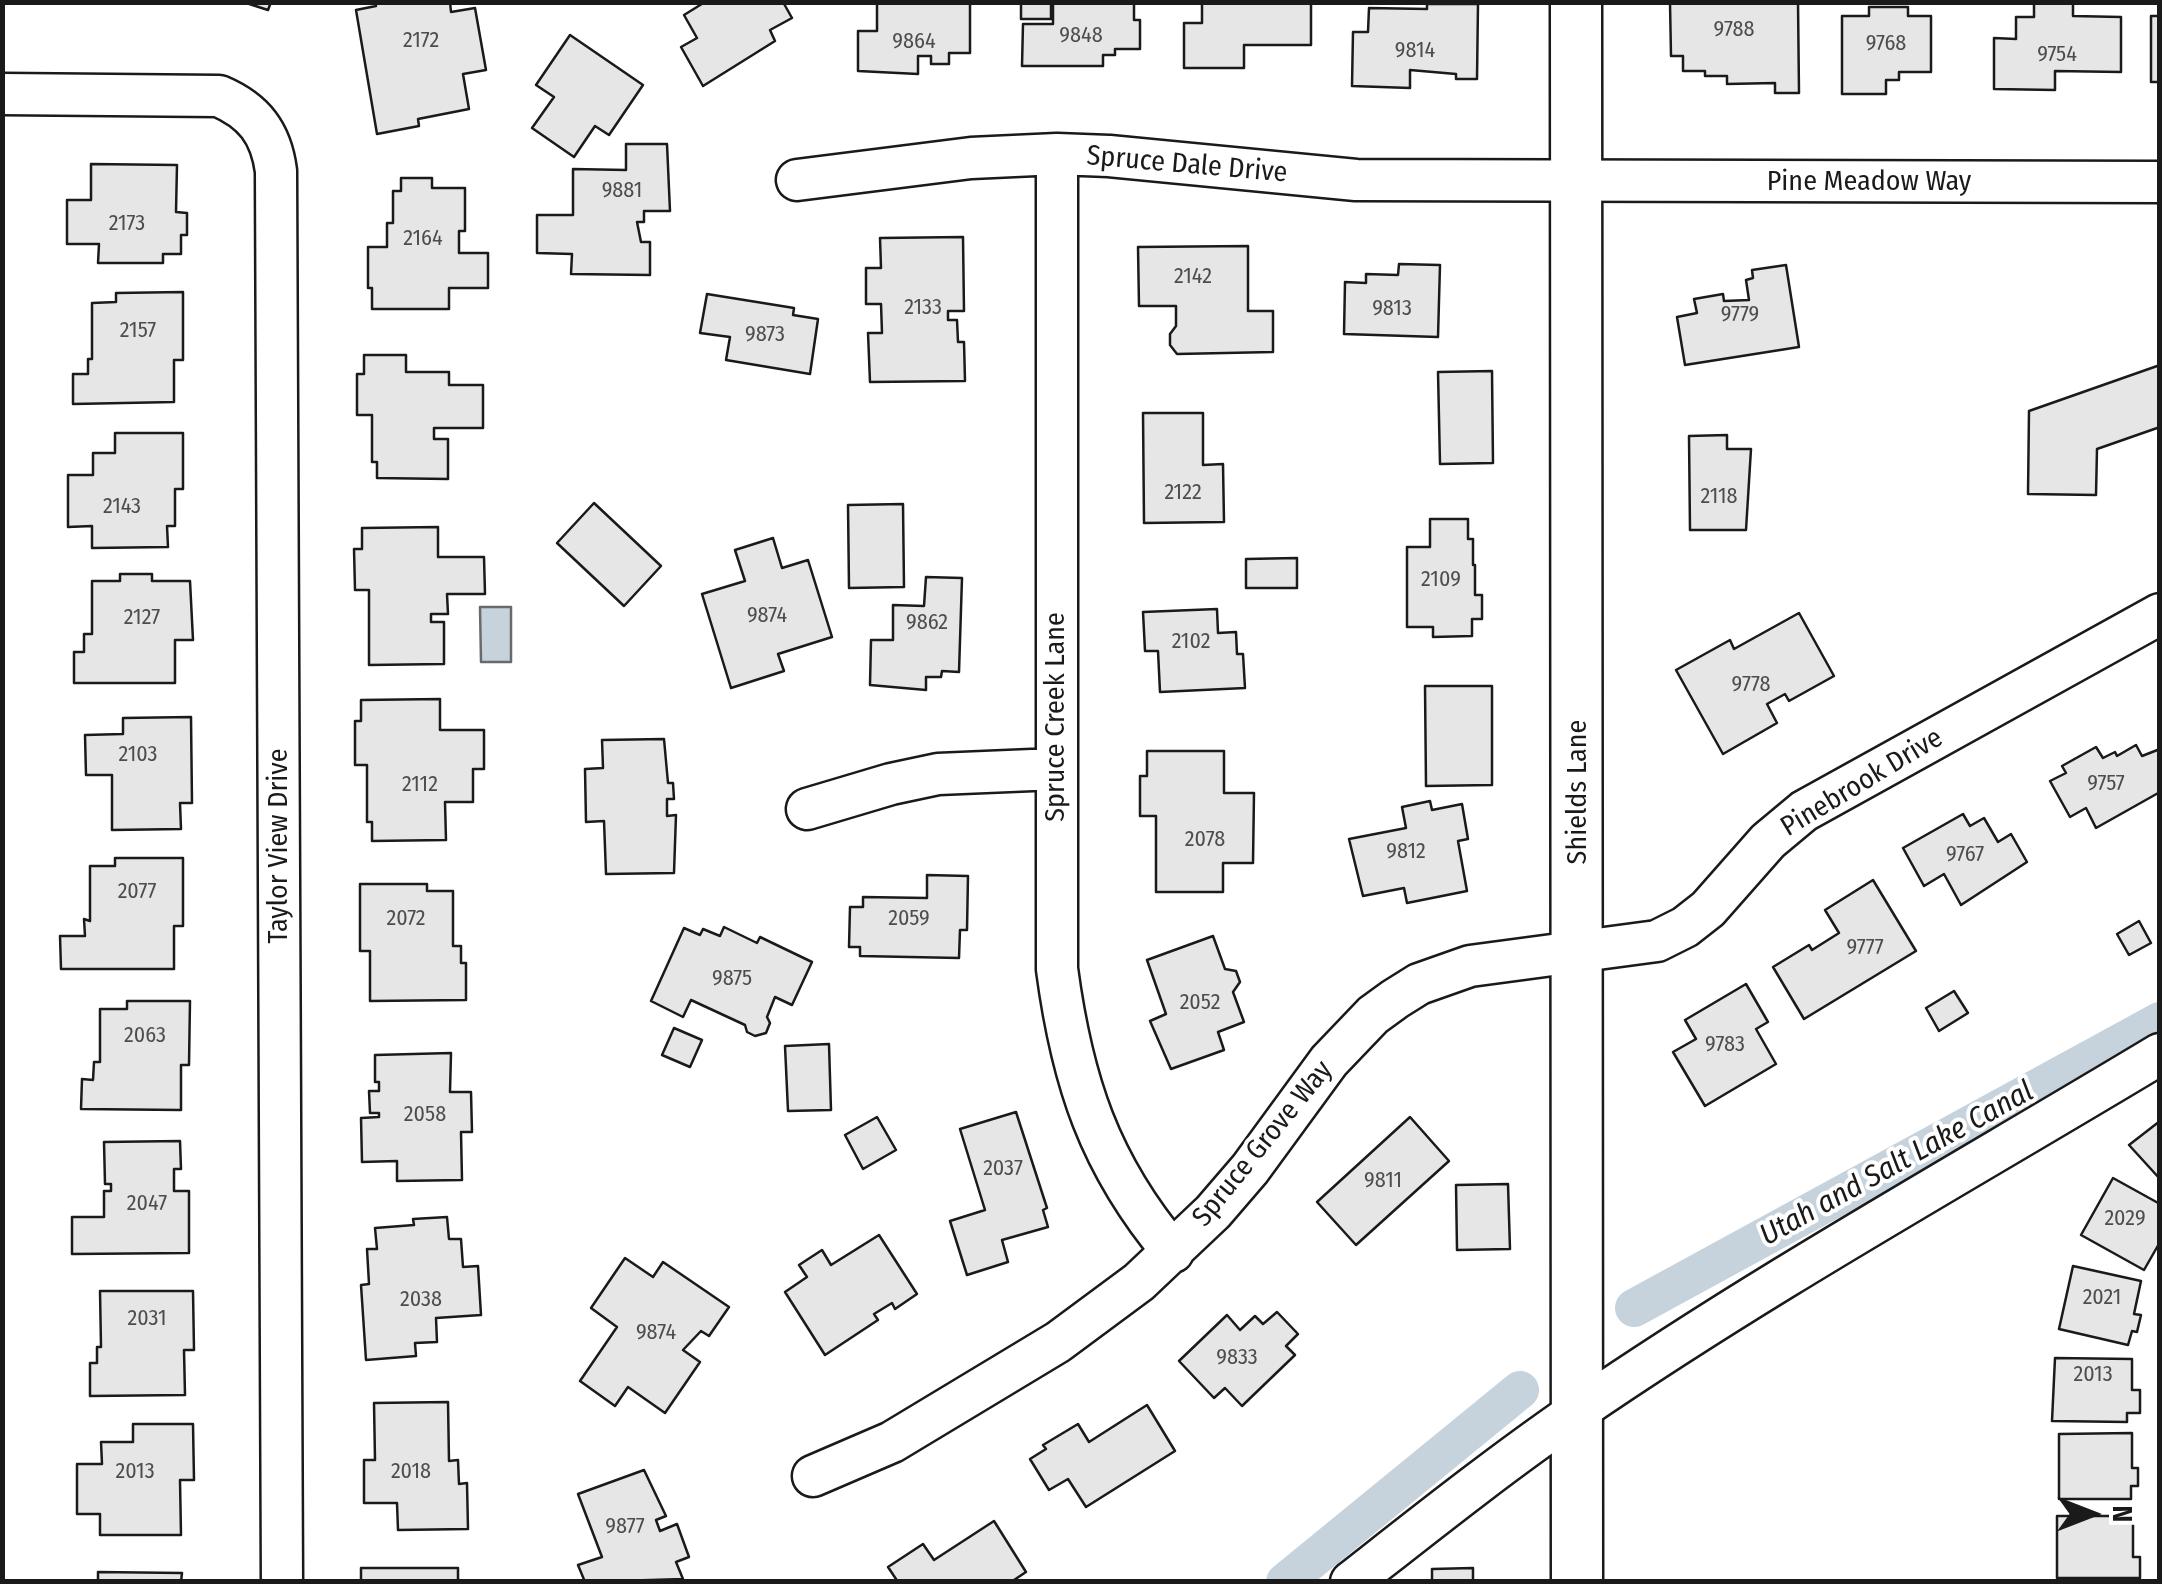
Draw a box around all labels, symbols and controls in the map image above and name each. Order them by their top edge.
house number: 9788 [1714,17,1754,43]
house number: 9848 [1059,23,1103,49]
house number: 2172 [403,28,439,54]
house number: 9864 [892,29,936,55]
house number: 9768 [1866,31,1906,57]
house number: 9814 [1395,38,1435,64]
house number: 9754 [2037,42,2077,68]
street label: Spruce Dale Drive [1085,139,1289,191]
street label: Pine Meadow Way [1767,165,1971,199]
house number: 9881 [602,178,642,204]
house number: 2173 [109,211,145,237]
house number: 2164 [403,226,443,252]
house number: 2142 [1174,264,1212,290]
house number: 2133 [904,295,942,321]
house number: 9813 [1372,296,1412,322]
house number: 9779 [1721,302,1759,328]
house number: 2157 [120,318,156,344]
house number: 9873 [745,322,785,348]
house number: 2122 [1164,480,1202,506]
house number: 2118 [1700,484,1738,510]
house number: 2143 [103,494,141,520]
house number: 2109 [1421,567,1461,593]
house number: 9874 [747,603,787,629]
house number: 2127 [124,605,160,631]
house number: 9862 [906,610,948,636]
street label: Spruce Creek Lane [1039,612,1073,822]
house number: 2102 [1172,629,1210,655]
house number: 9778 [1732,672,1770,698]
street label: Shields Lane [1561,720,1595,864]
street label: Pinebrook Drive [1775,722,1949,844]
house number: 2103 [119,742,157,768]
street label: Taylor View Drive [262,748,296,944]
house number: 9757 [2087,771,2125,797]
house number: 2112 [402,772,438,798]
house number: 2078 [1185,827,1225,853]
house number: 9812 [1386,839,1426,865]
house number: 9767 [1946,842,1984,868]
house number: 2077 [118,879,156,905]
house number: 2072 [386,906,426,932]
house number: 2059 [888,906,930,932]
house number: 9777 [1846,935,1884,961]
house number: 9875 [712,966,752,992]
house number: 2052 [1180,990,1220,1016]
house number: 2063 [124,1023,166,1049]
house number: 9783 [1705,1032,1745,1058]
street label: Spruce Grove Way [1186,1054,1340,1234]
water label: Utah and Salt Lake Canal [1754,1074,2040,1254]
house number: 2058 [404,1102,446,1128]
house number: 2037 [983,1156,1023,1182]
house number: 9811 [1364,1168,1402,1194]
house number: 2047 [127,1191,167,1217]
house number: 2029 [2104,1206,2146,1232]
house number: 2021 [2083,1285,2121,1311]
house number: 2038 [400,1287,442,1313]
house number: 2031 [128,1306,166,1332]
house number: 9874 [636,1320,676,1346]
house number: 9833 [1216,1345,1258,1371]
house number: 2013 [2073,1362,2113,1388]
house number: 2013 [115,1459,155,1485]
house number: 2018 [391,1459,431,1485]
north arrow [2042,1464,2142,1564]
text: N [2106,1506,2139,1522]
house number: 9877 [605,1514,645,1540]

